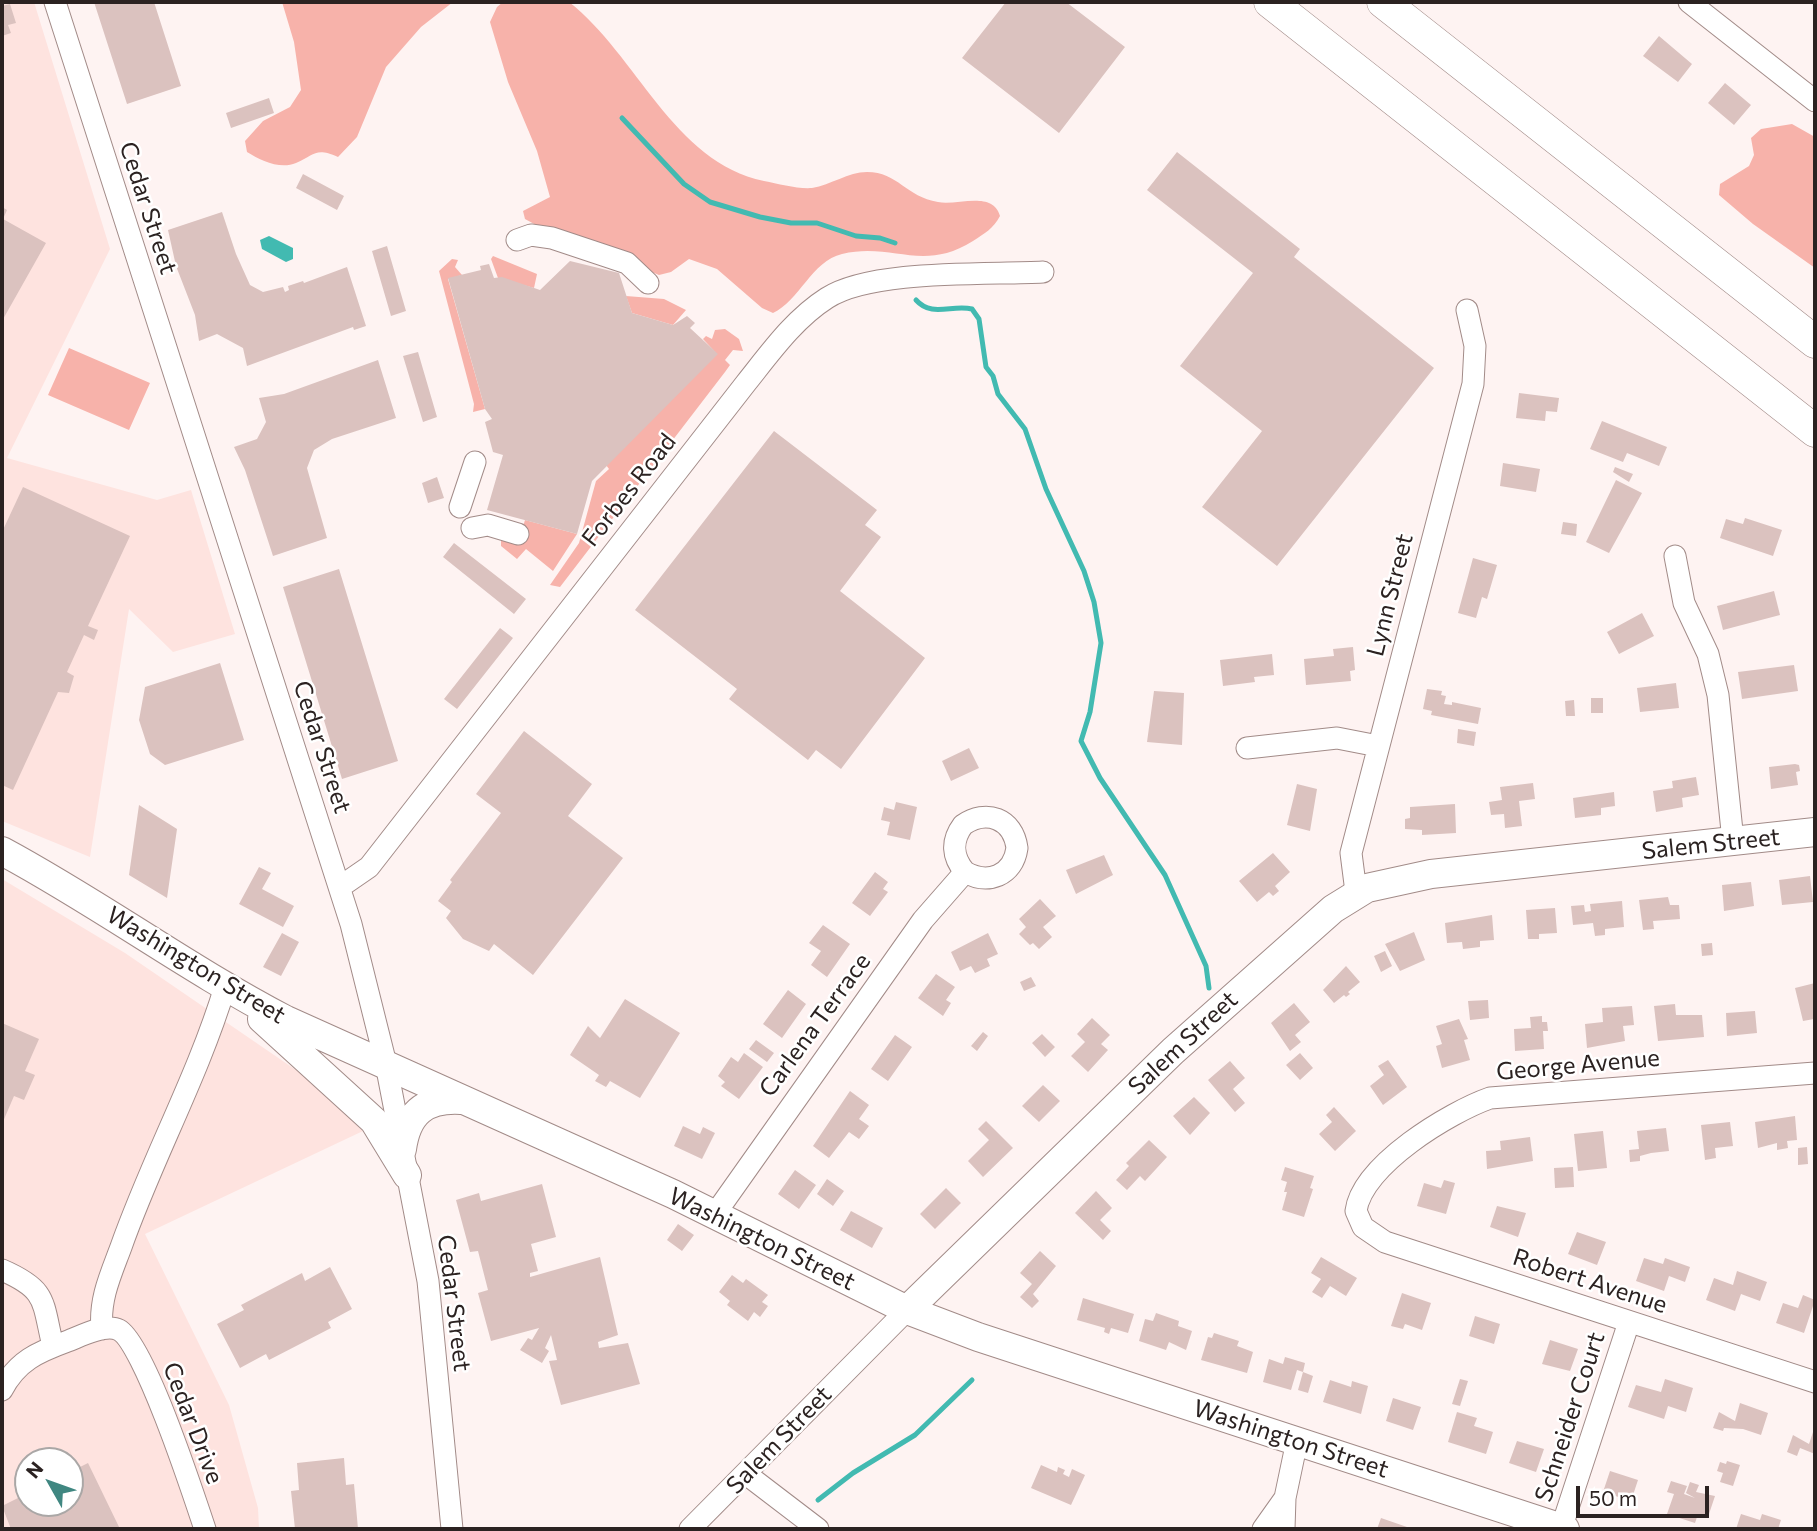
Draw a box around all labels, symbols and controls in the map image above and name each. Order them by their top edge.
street label: Cedar Street [113,138,183,278]
street label: Forbes Road [576,428,682,552]
street label: Lynn Street [1361,531,1419,659]
street label: Cedar Street [287,677,357,817]
street label: Salem Street [1640,822,1782,866]
street label: Washington Street [101,900,291,1030]
street label: Carlena Terrace [753,948,877,1102]
street label: Salem Street [1122,985,1244,1101]
street label: George Avenue [1495,1043,1661,1087]
street label: Washington Street [664,1181,860,1297]
street label: Cedar Street [431,1233,477,1373]
street label: Robert Avenue [1509,1243,1671,1319]
street label: Schneider Court [1529,1329,1611,1505]
street label: Cedar Drive [157,1358,229,1488]
street label: Salem Street [720,1380,838,1500]
street label: Washington Street [1190,1394,1392,1484]
north arrow [14,1447,84,1517]
text: N [21,1457,47,1482]
scale bar [1579,1472,1712,1516]
text: 50 m [1589,1485,1637,1510]

